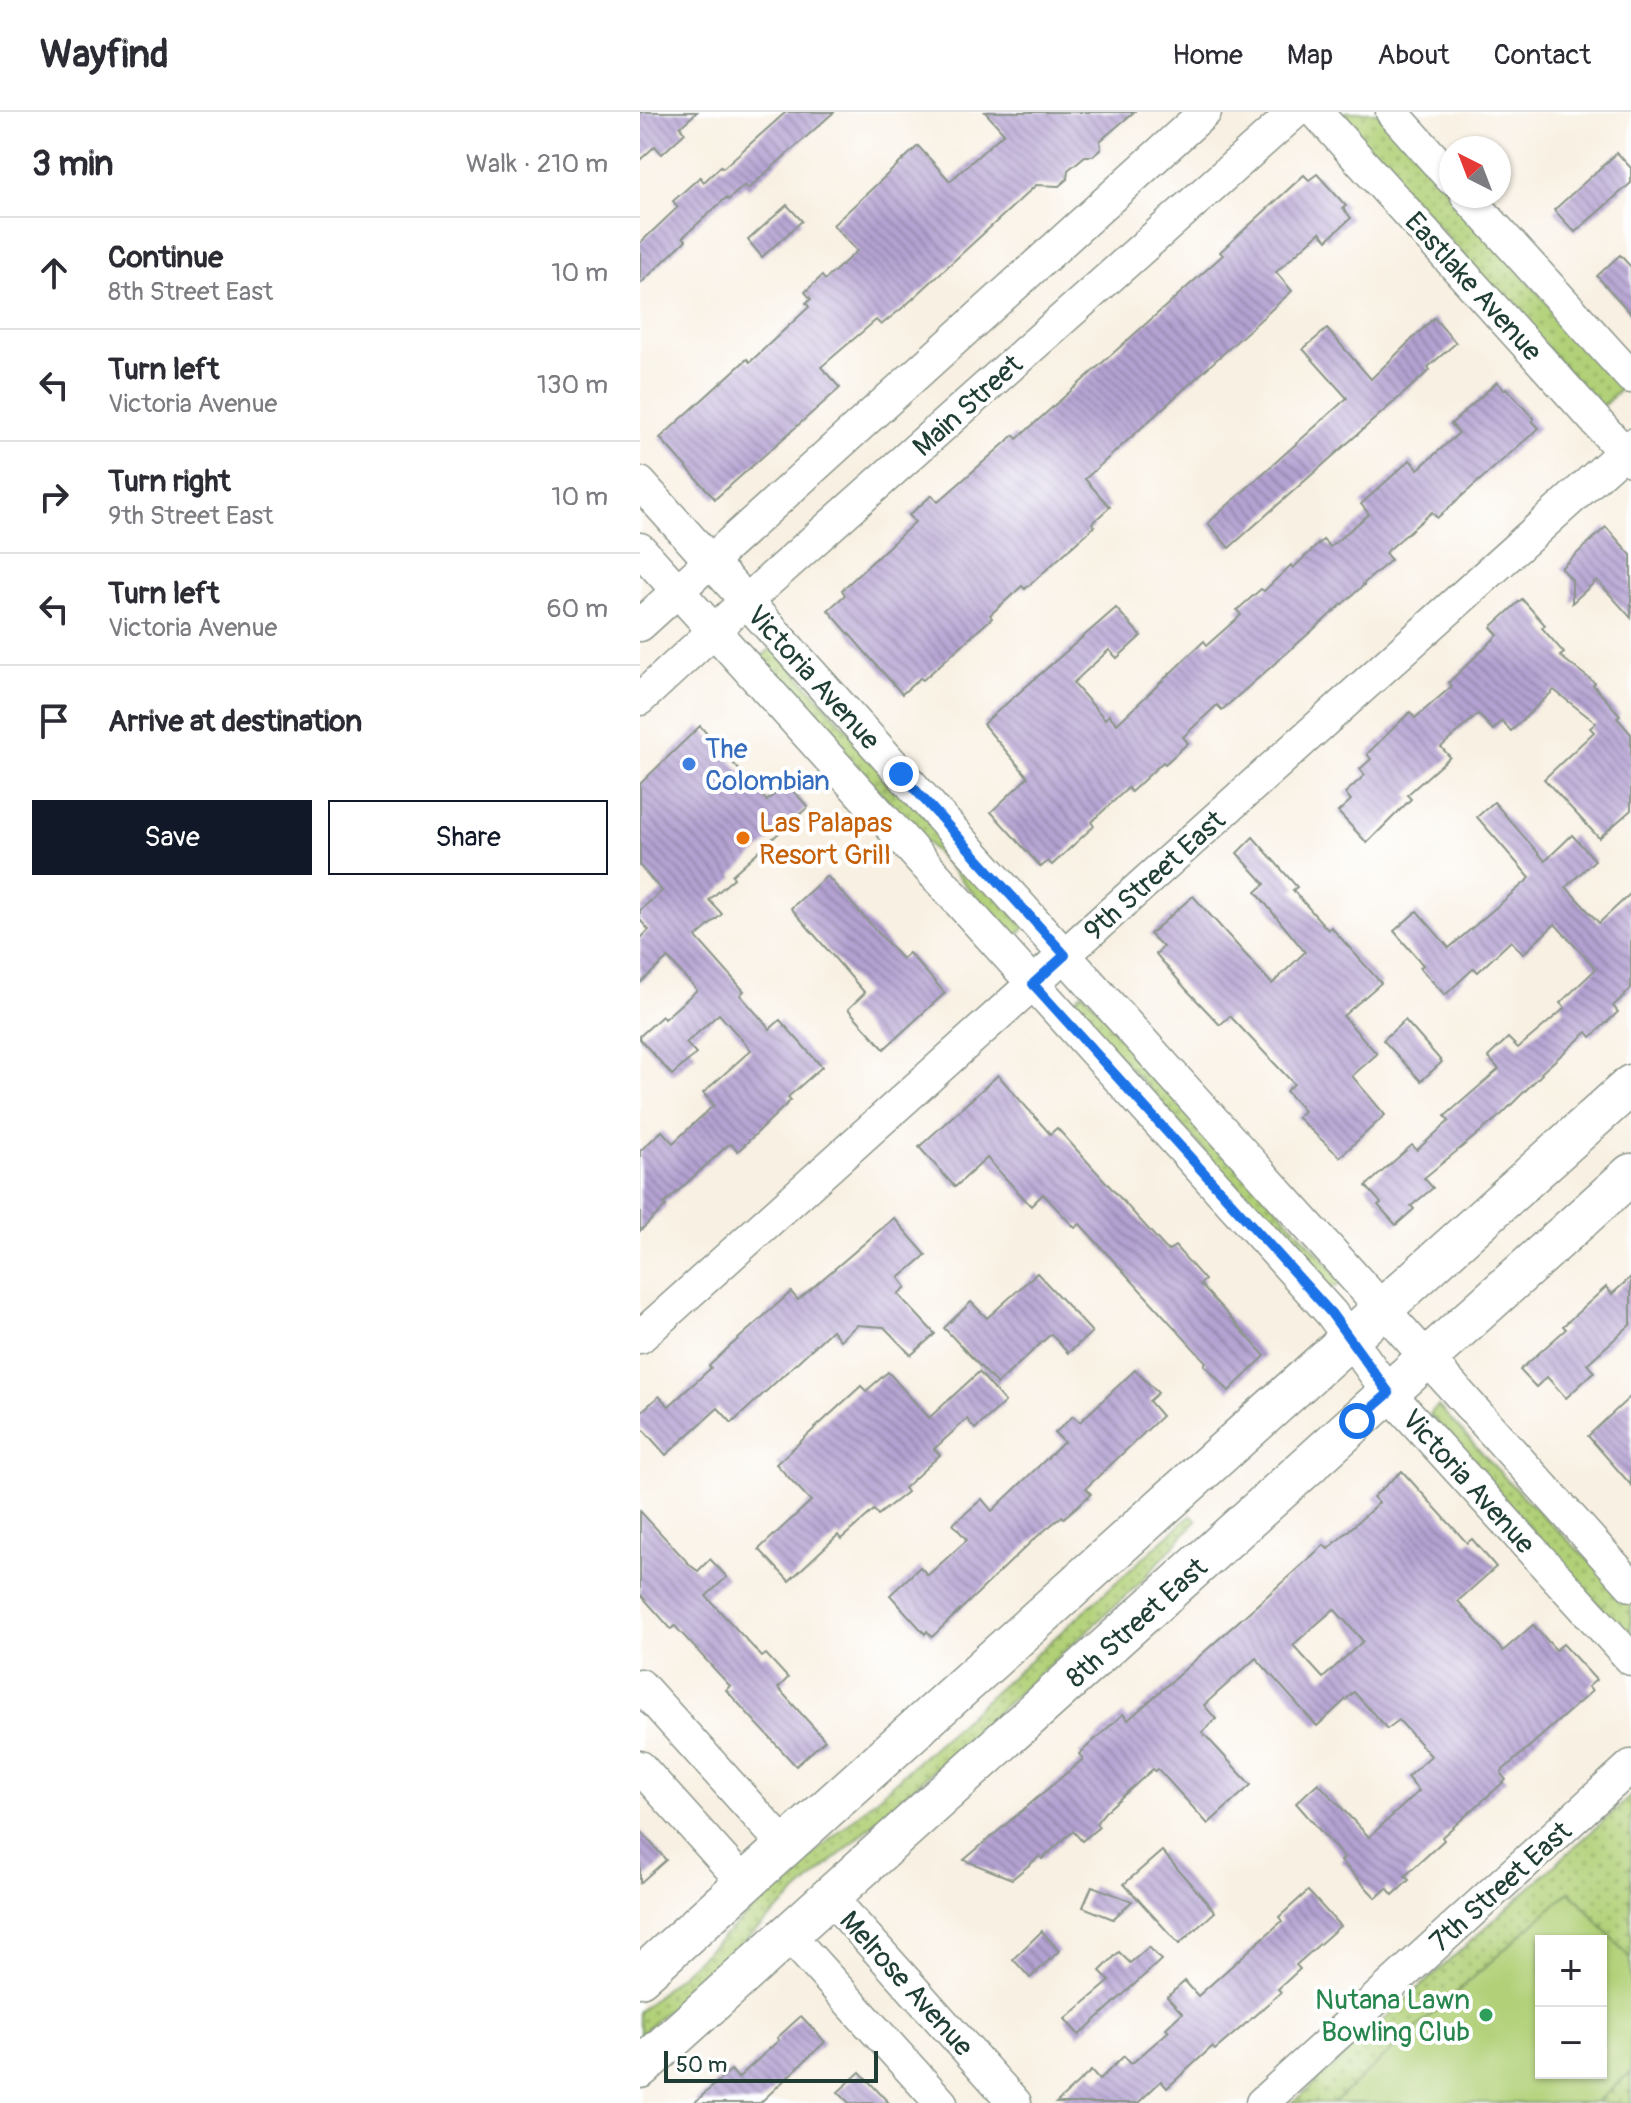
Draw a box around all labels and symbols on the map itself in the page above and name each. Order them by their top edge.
north arrow [1439,136,1511,208]
street label: Eastlake Avenue [1397,205,1549,369]
street label: Main Street [906,347,1031,465]
street label: Victoria Avenue [739,598,887,758]
place label: The Colombian [705,732,830,799]
marker: The Colombian [680,755,698,773]
route end [883,756,919,792]
street label: 9th Street East [1077,803,1233,949]
place label: Las Palapas Resort Grill [759,806,893,873]
marker: Las Palapas Resort Grill [734,829,752,847]
street label: Victoria Avenue [1394,1402,1542,1562]
route start [1339,1403,1375,1439]
street label: 8th Street East [1059,1550,1215,1696]
street label: 7th Street East [1423,1814,1580,1960]
street label: Melrose Avenue [831,1904,980,2064]
place label: Nutana Lawn Bowling Club [1315,1983,1470,2050]
marker: Nutana Lawn Bowling Club [1477,2006,1495,2024]
scale bar [664,2047,878,2083]

